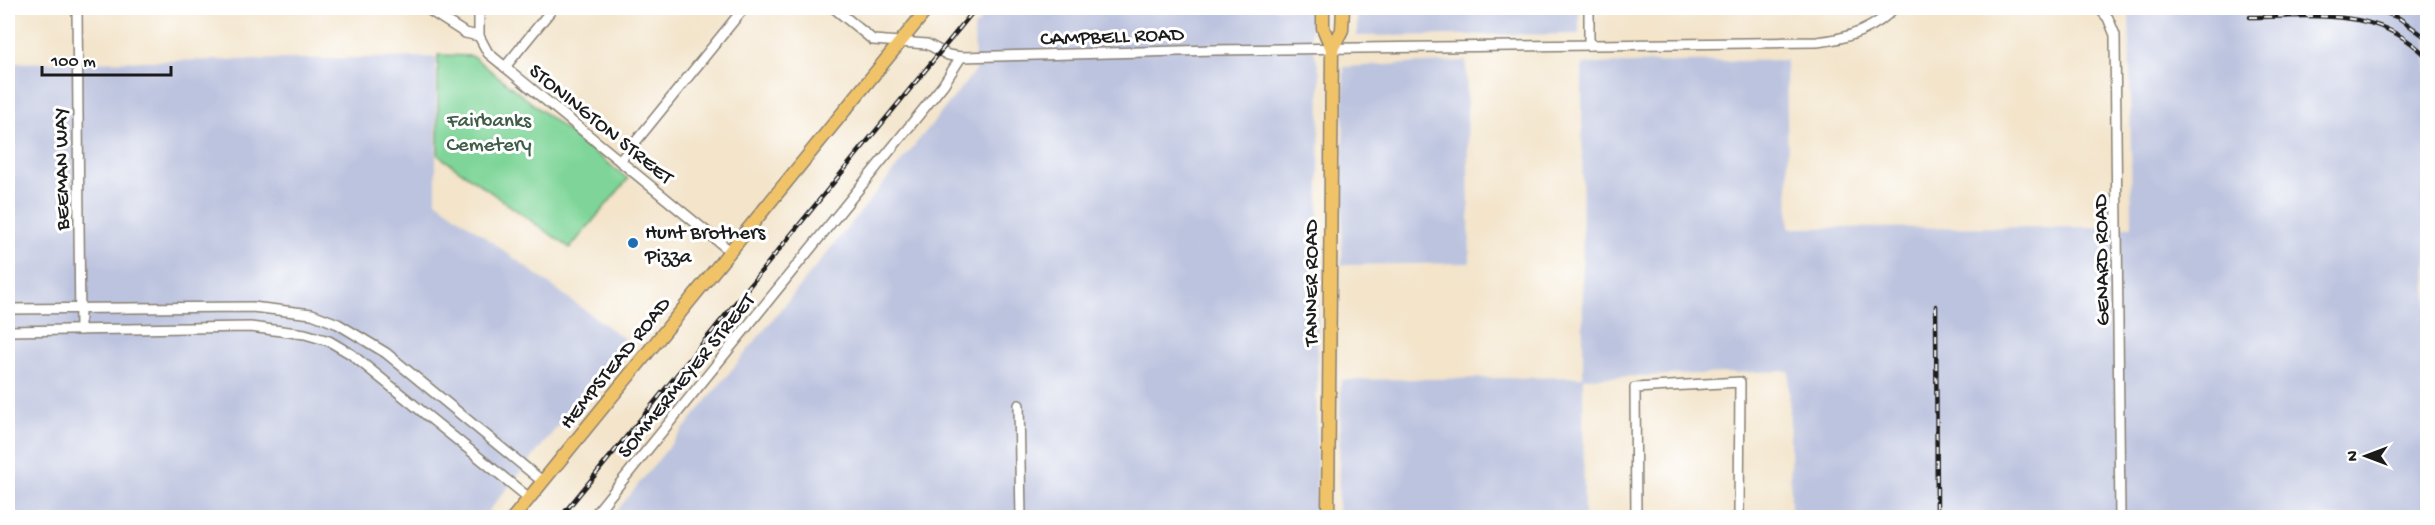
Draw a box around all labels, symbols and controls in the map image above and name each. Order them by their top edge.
street label: CAMPBELL ROAD [1040,23,1185,54]
scale bar [42,39,171,77]
text: 100 m [50,52,96,73]
street label: STONINGTON STREET [523,60,678,192]
street label: BEEMAN WAY [50,107,77,231]
park label: Fairbanks Cemetery [446,110,532,159]
street label: GENARD ROAD [2090,194,2117,326]
street label: TANNER ROAD [1301,219,1326,347]
place label: Hunt Brothers Pizza [644,222,767,271]
marker: Hunt Brothers Pizza [626,236,640,250]
street label: SOMMERMEYER STREET [613,289,763,465]
street label: HEMPSTEAD ROAD [556,293,678,435]
north arrow [2336,426,2396,486]
text: N [2345,450,2364,461]

